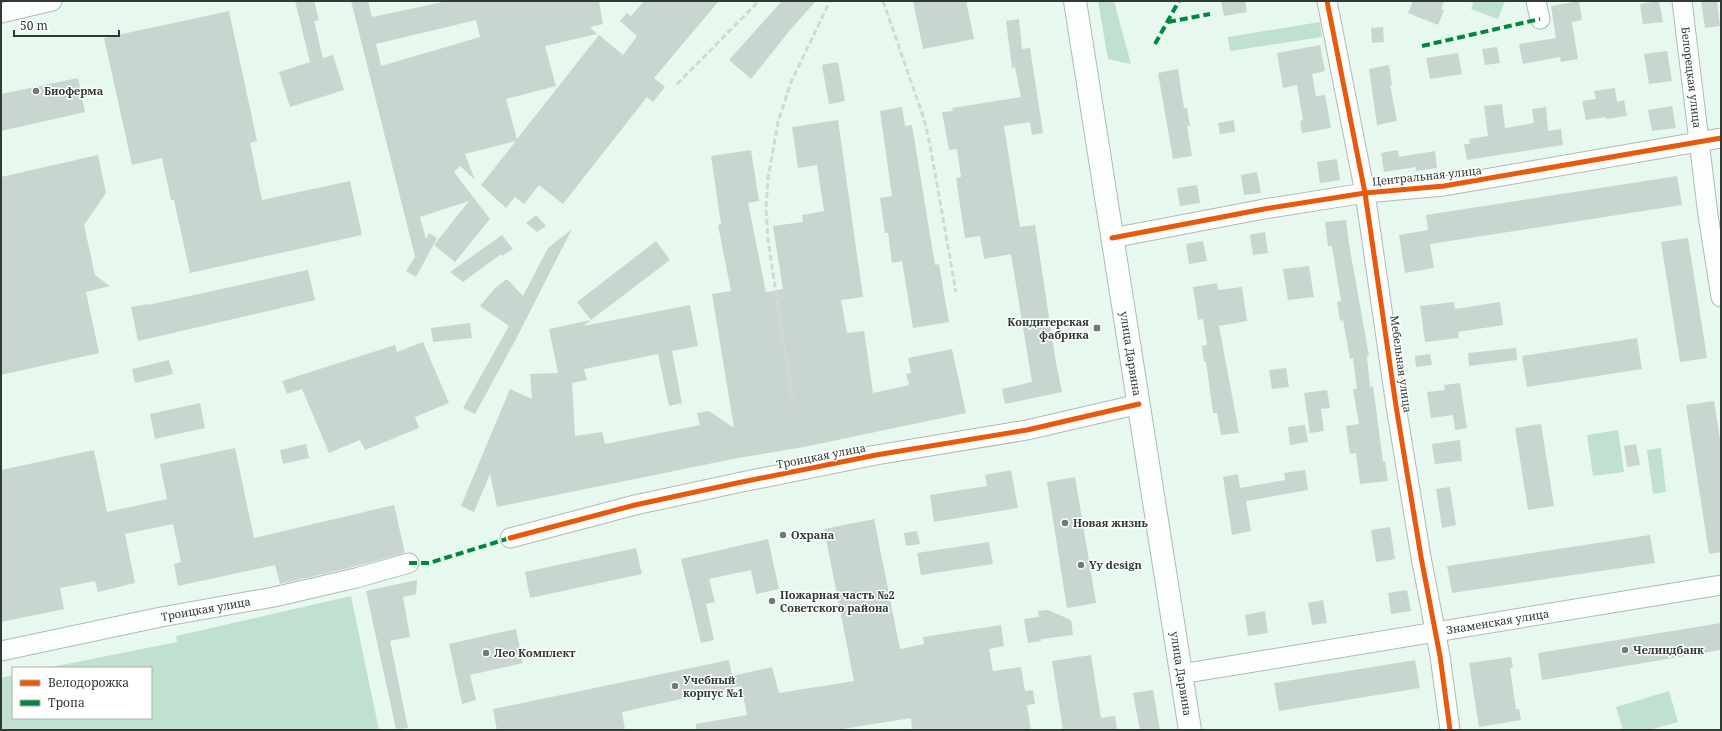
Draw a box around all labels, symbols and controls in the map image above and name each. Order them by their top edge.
scale bar [14,12,119,38]
text: 50 m [20,17,48,34]
street label: Белорецкая улица [1678,26,1705,129]
place label: Биоферма [44,83,104,98]
marker: Биоферма [31,86,41,96]
street label: Центральная улица [1371,162,1483,189]
street label: улица Дарвина [1117,310,1145,397]
place label: Кондитерская фабрика [1007,314,1089,342]
street label: Мебельная улица [1387,314,1416,414]
marker: Кондитерская фабрика [1092,323,1102,333]
street label: Троицкая улица [775,439,867,472]
place label: Новая жизнь [1073,515,1149,530]
marker: Новая жизнь [1060,518,1070,528]
place label: Охрана [791,527,835,542]
marker: Охрана [778,530,788,540]
place label: Yy design [1089,557,1143,572]
marker: Yy design [1076,560,1086,570]
place label: Пожарная часть №2 Советского района [780,587,895,615]
street label: Троицкая улица [160,593,252,624]
marker: Пожарная часть №2 Советского района [767,596,777,606]
street label: Знаменская улица [1445,605,1550,637]
street label: улица Дарвина [1168,630,1196,717]
place label: Челиндбанк [1633,642,1704,657]
place label: Лео Комплект [494,645,575,660]
marker: Челиндбанк [1620,645,1630,655]
marker: Лео Комплект [481,648,491,658]
legend [12,667,152,719]
place label: Учебный корпус №1 [683,672,744,700]
text: Велодорожка [48,674,129,691]
marker: Учебный корпус №1 [670,681,680,691]
text: Тропа [48,694,85,711]

